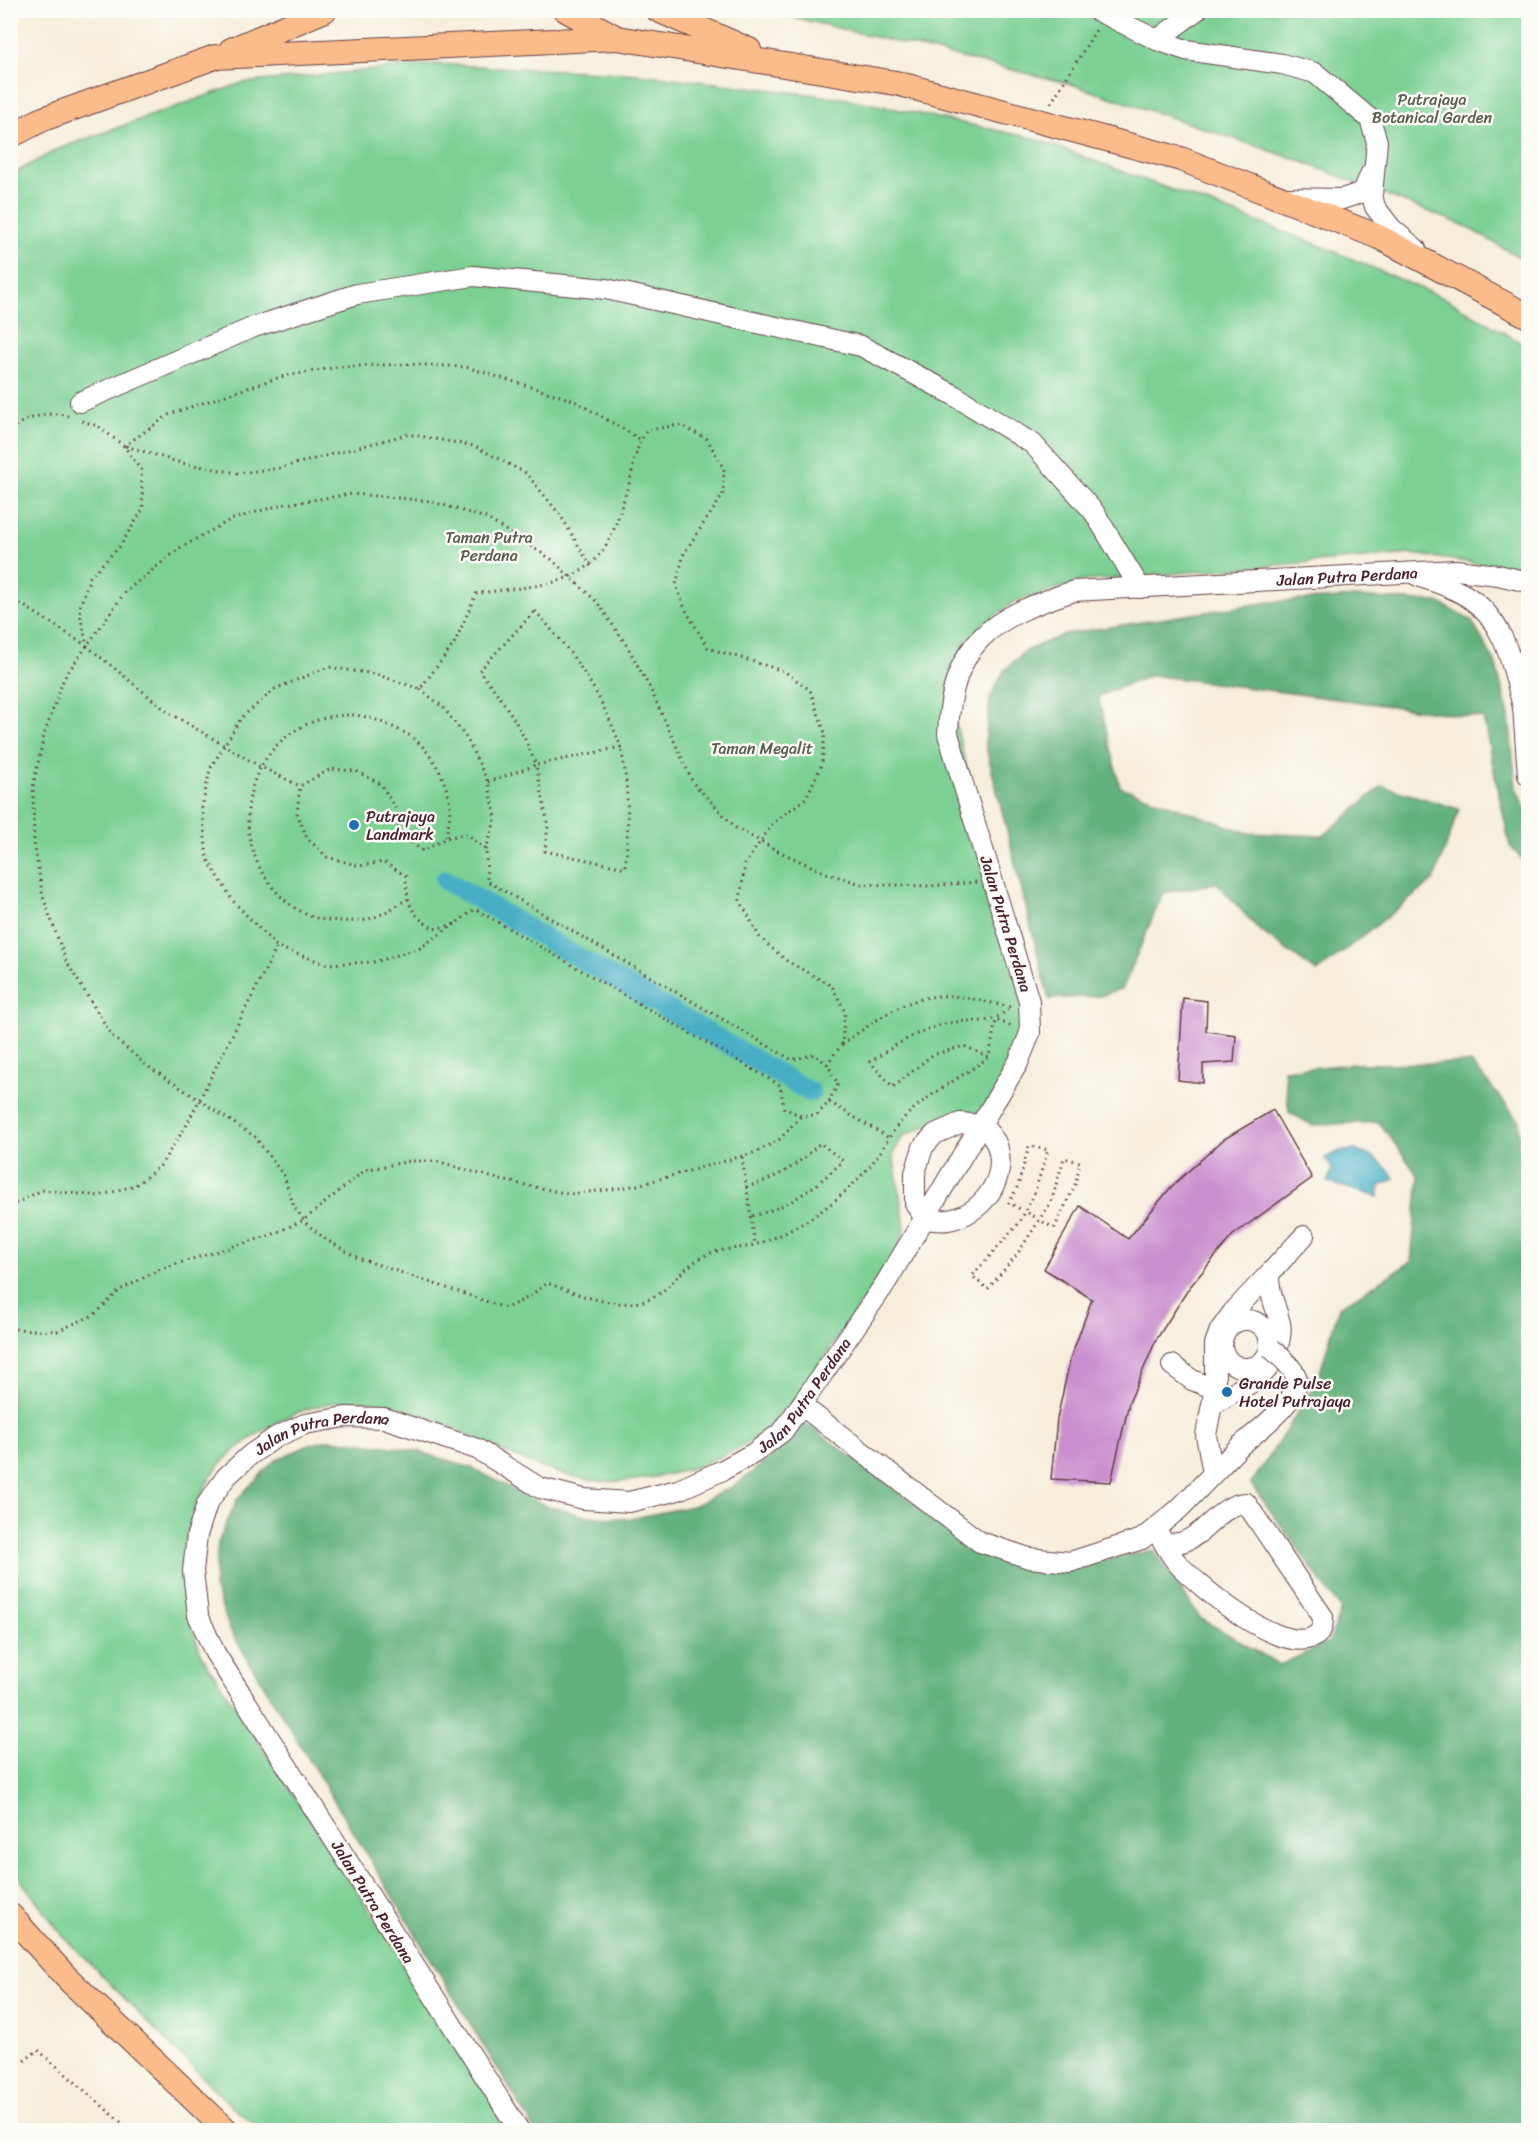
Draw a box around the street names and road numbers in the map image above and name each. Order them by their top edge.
street label: Jalan Putra Perdana [1275,558,1419,594]
street label: Jalan Putra Perdana [971,851,1041,996]
street label: Jalan Putra Perdana [750,1331,859,1461]
street label: Jalan Putra Perdana [247,1402,394,1463]
street label: Jalan Putra Perdana [323,1834,423,1970]

